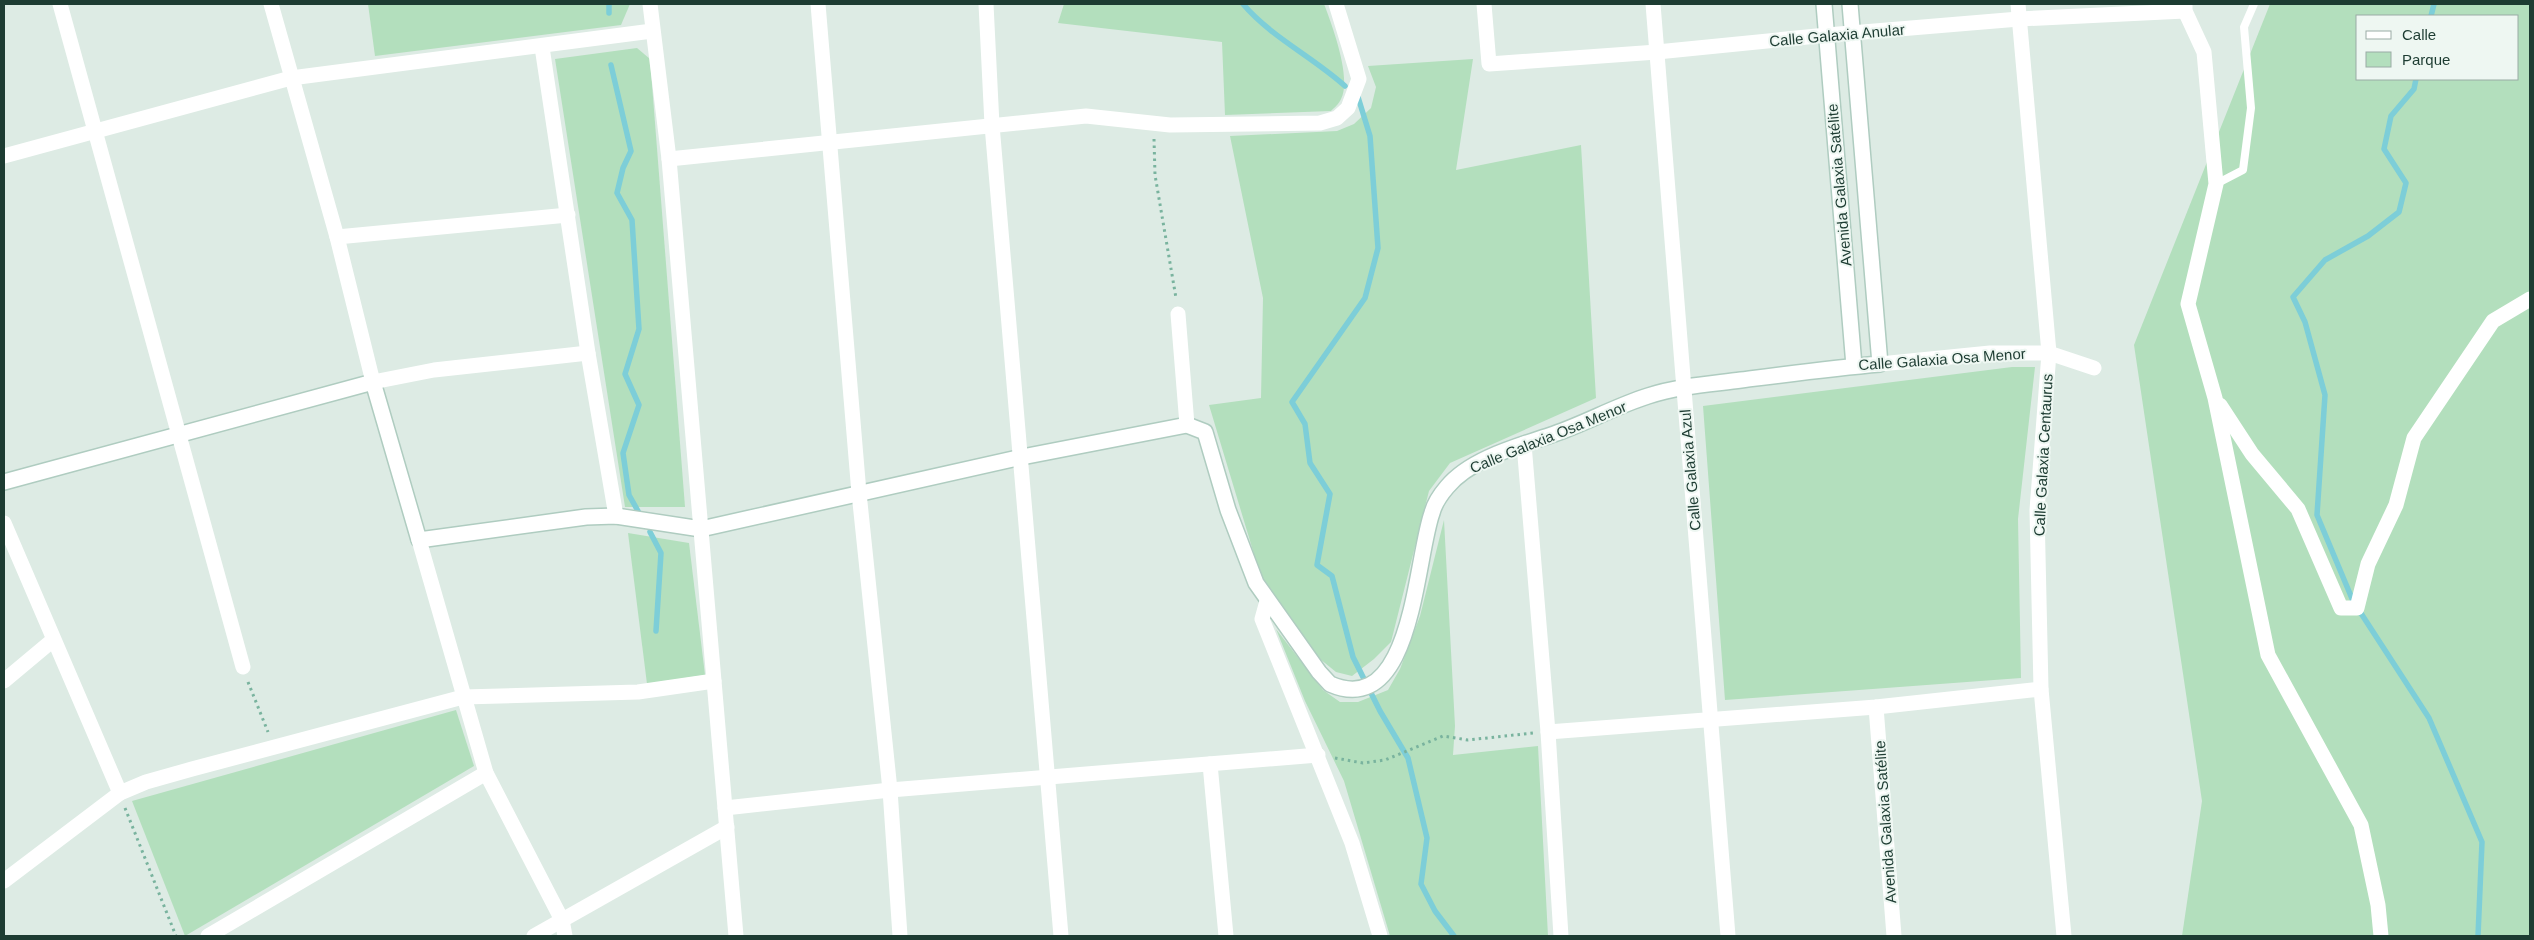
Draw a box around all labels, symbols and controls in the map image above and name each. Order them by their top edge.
legend [2356,15,2519,80]
street label: Calle Galaxia Anular [1769,21,1905,49]
text: Calle [2402,26,2436,43]
text: Parque [2402,51,2450,68]
street label: Avenida Galaxia Satélite [1823,103,1855,267]
street label: Calle Galaxia Osa Menor [1858,345,2026,373]
street label: Calle Galaxia Centaurus [2030,373,2056,537]
street label: Calle Galaxia Osa Menor [1467,398,1629,476]
street label: Calle Galaxia Azul [1676,409,1704,531]
street label: Avenida Galaxia Satélite [1871,740,1899,904]

